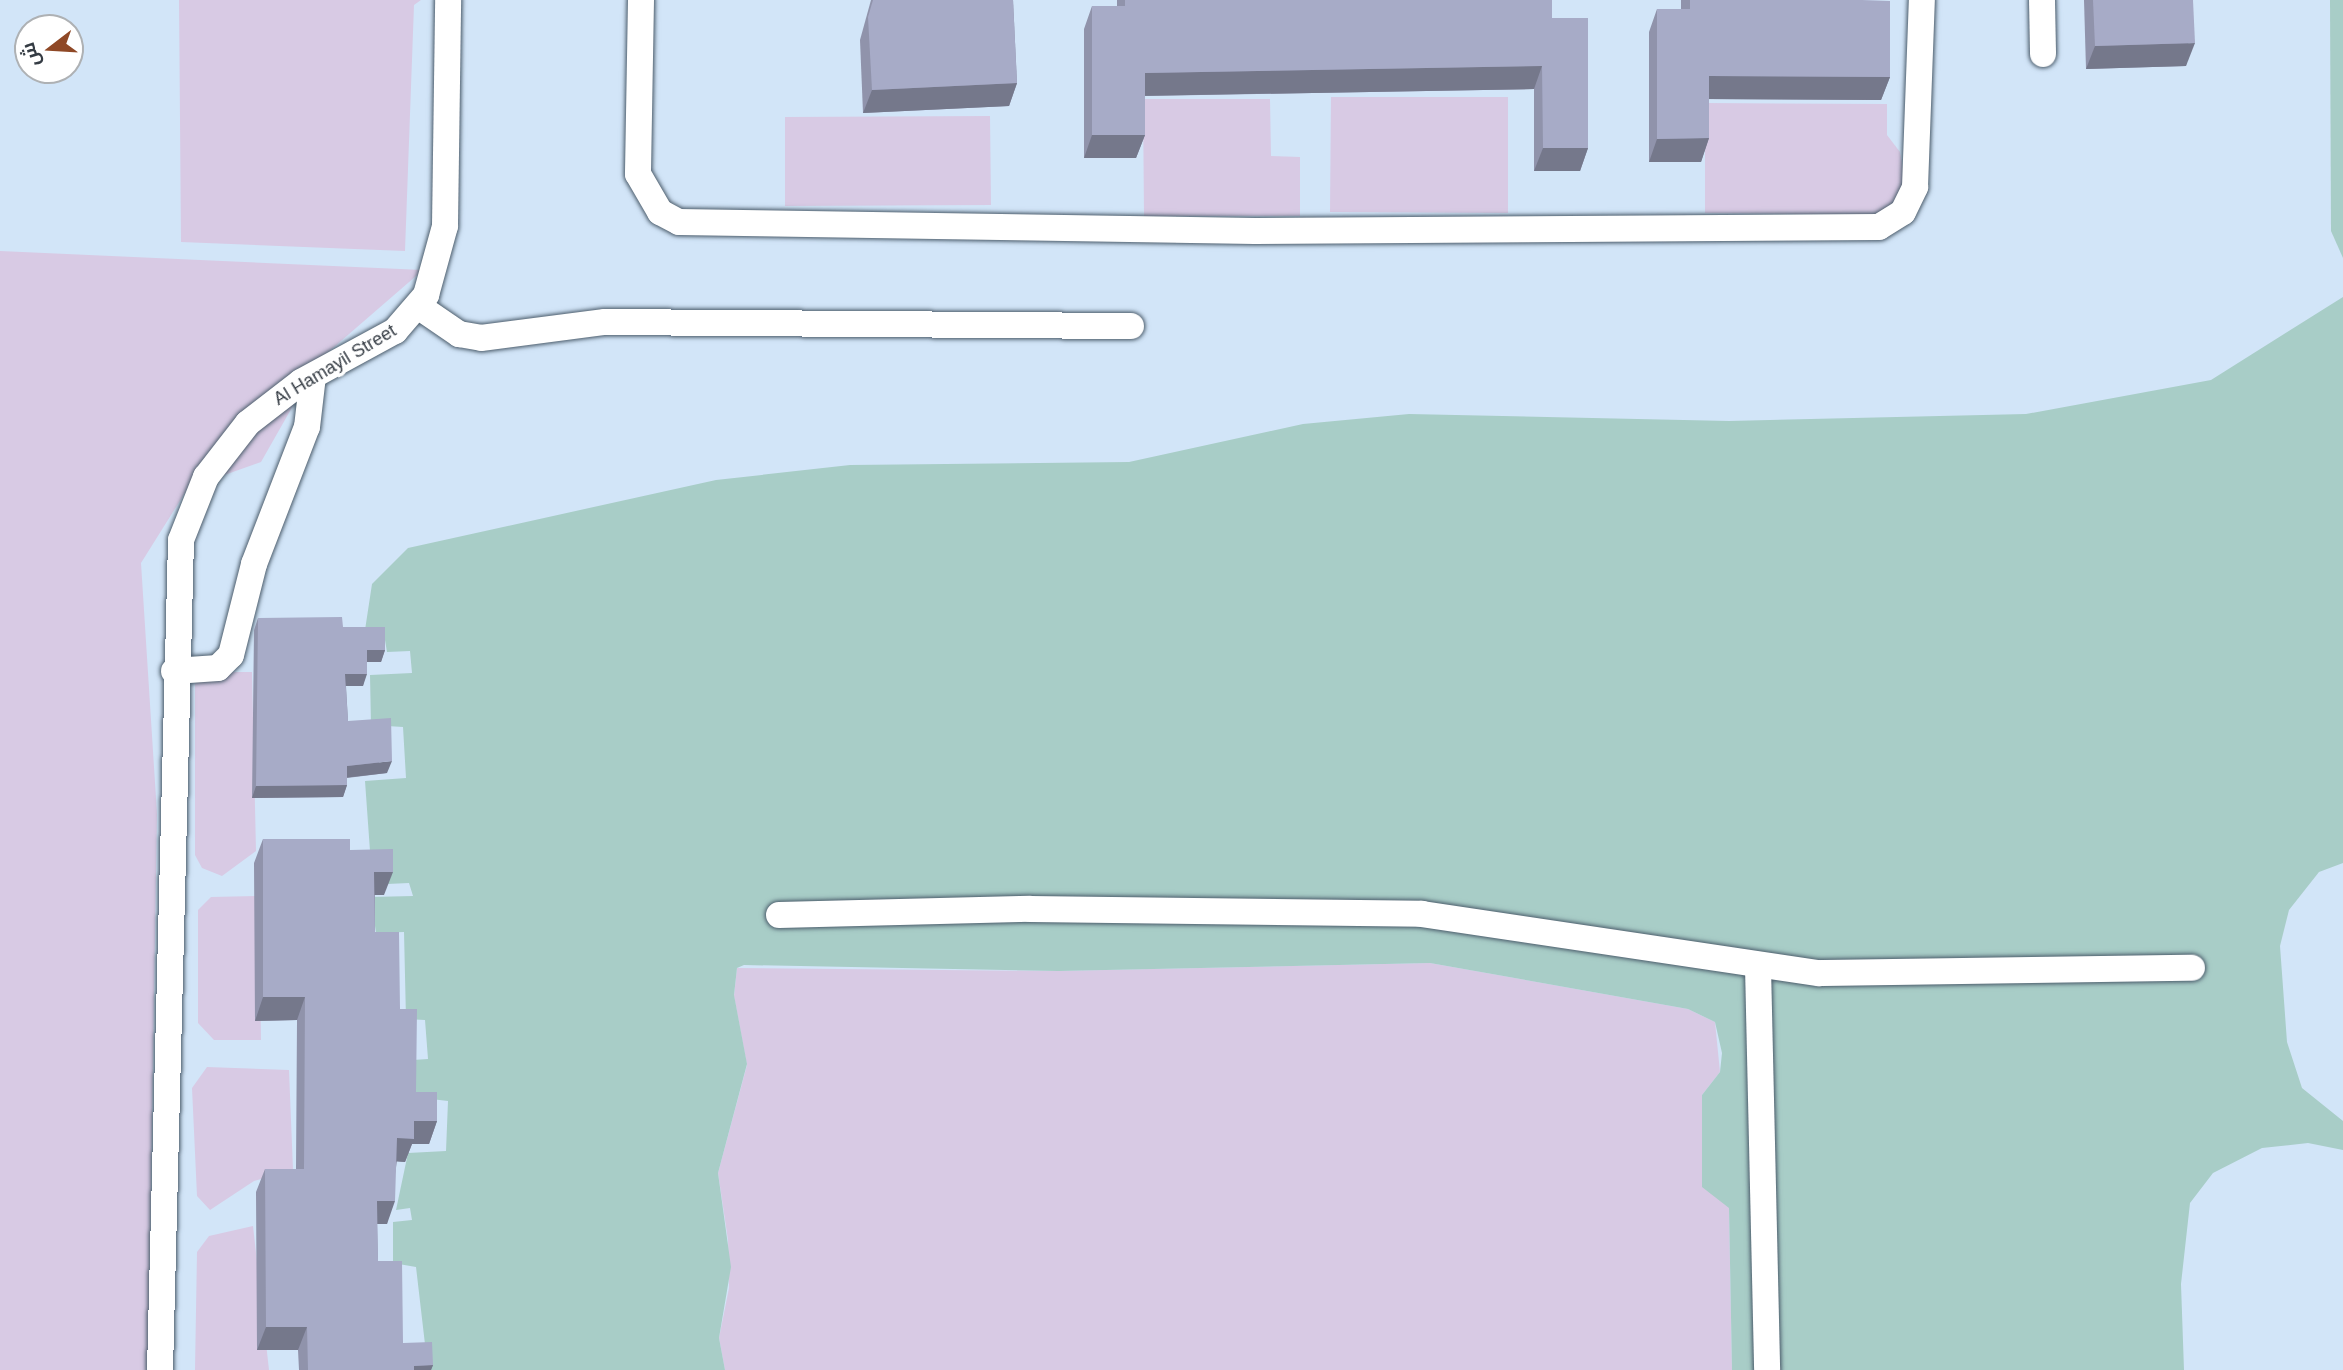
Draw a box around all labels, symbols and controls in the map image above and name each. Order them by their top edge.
north arrow [14,14,84,84]
text: ش [17,40,44,69]
street label: Al Hamayil Street [270,320,400,410]

